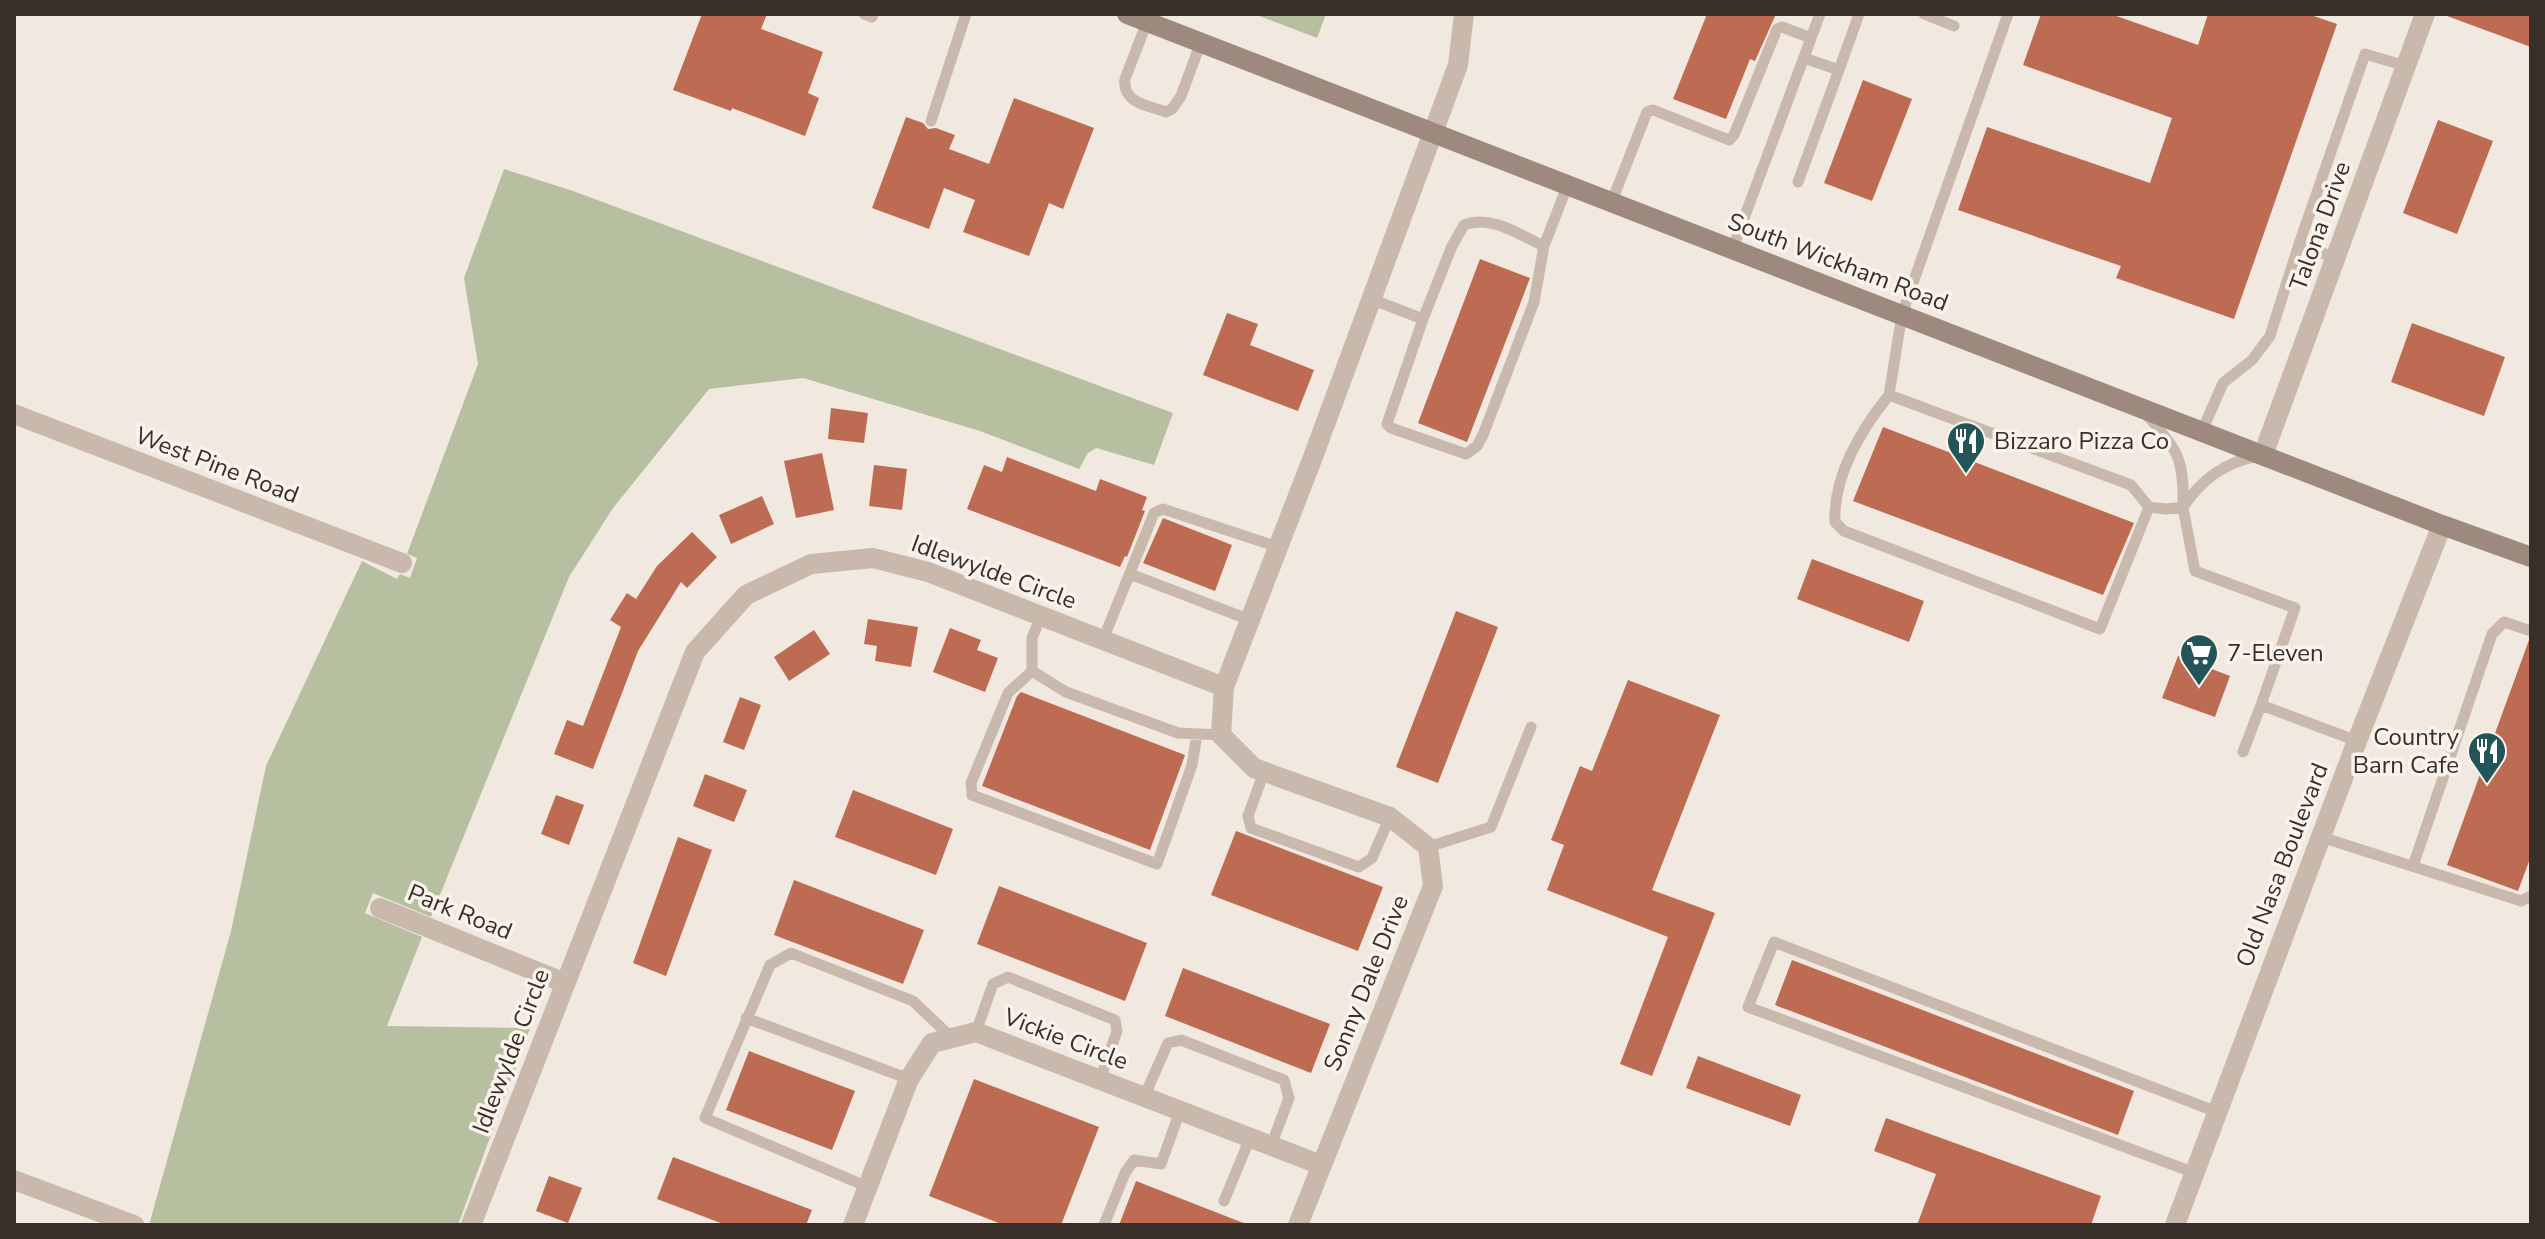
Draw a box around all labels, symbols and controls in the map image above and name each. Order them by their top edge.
street label: Talona Drive [2282,157,2358,295]
street label: South Wickham Road [1723,205,1953,319]
street label: West Pine Road [131,419,303,511]
restaurant icon: Bizzaro Pizza Co [1945,420,1987,475]
place label: Bizzaro Pizza Co [1994,425,2169,457]
street label: Idlewylde Circle [907,527,1081,617]
supermarket icon: 7-Eleven [2178,632,2220,687]
place label: 7-Eleven [2227,637,2324,669]
place label: Country Barn Cafe [2353,721,2460,781]
restaurant icon: Country Barn Cafe [2466,730,2508,785]
street label: Old Nasa Boulevard [2228,758,2336,972]
street label: Park Road [403,877,517,947]
street label: Sonny Dale Drive [1316,890,1416,1076]
street label: Idlewylde Circle [465,964,557,1138]
street label: Vickie Circle [998,1000,1133,1077]

